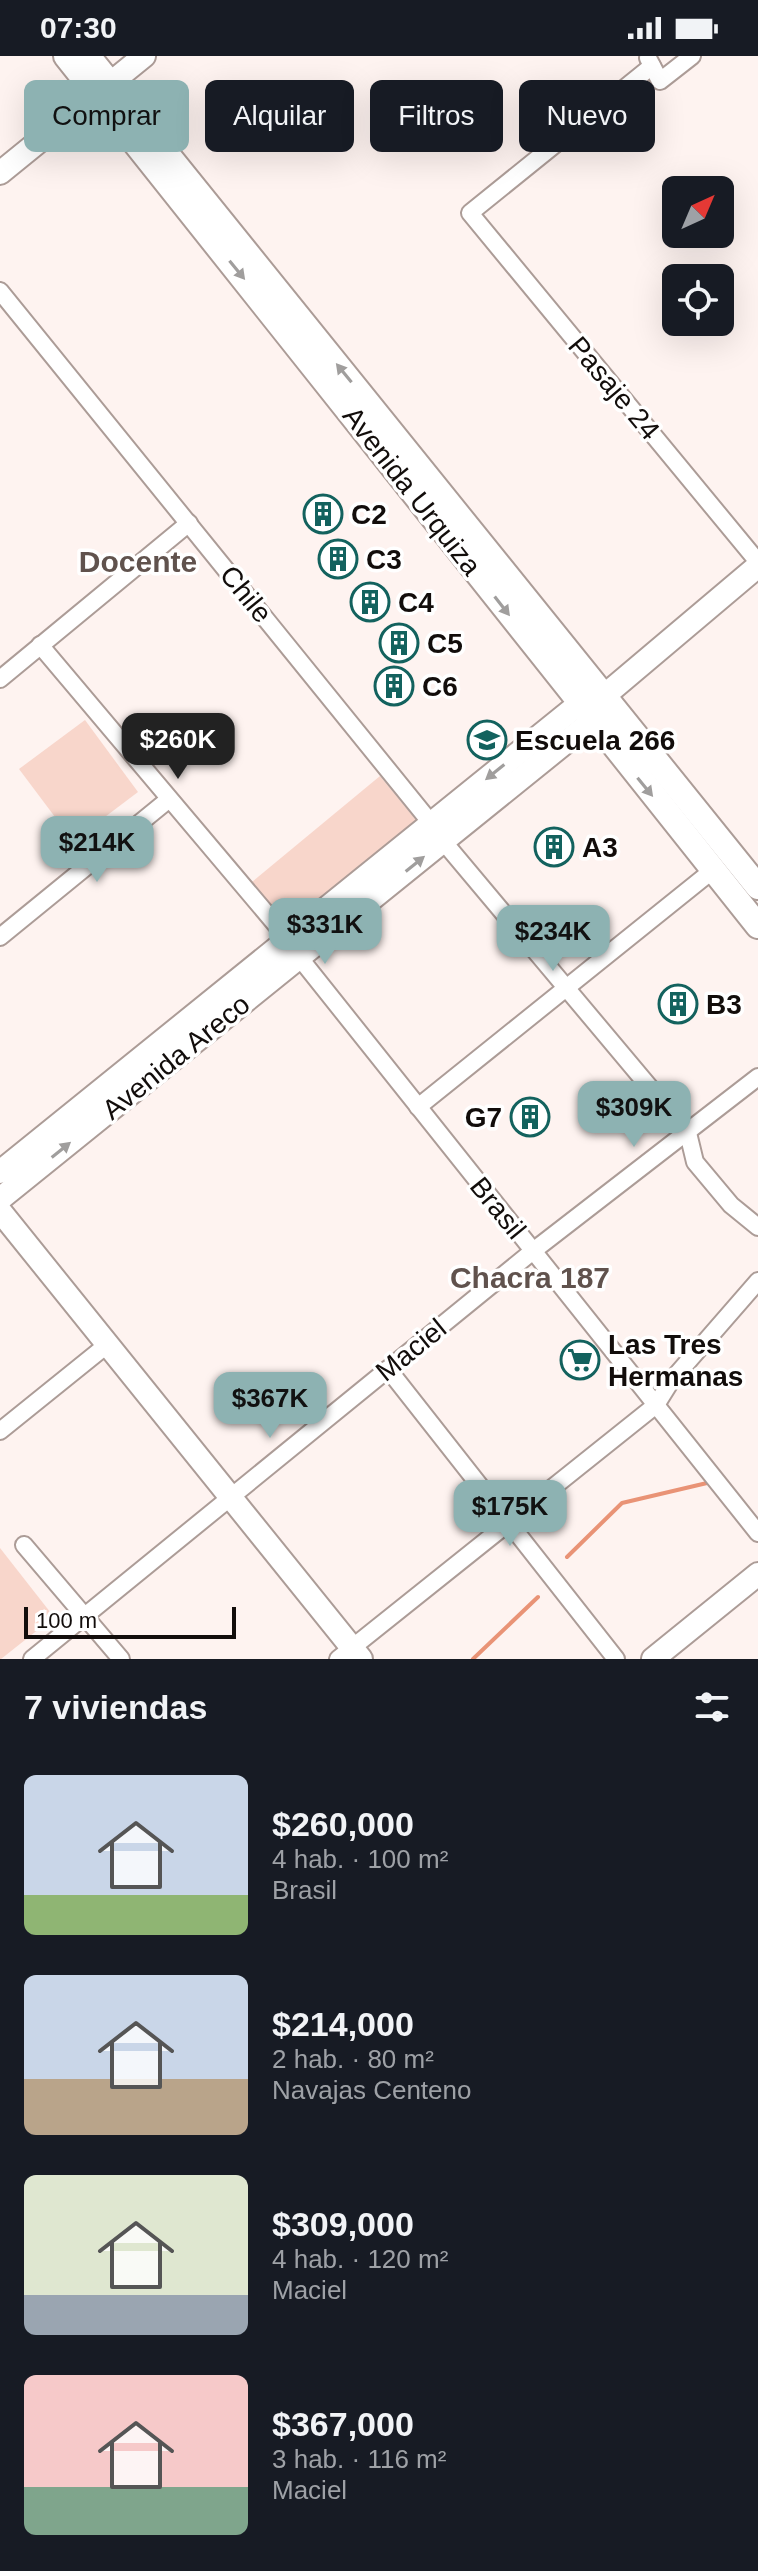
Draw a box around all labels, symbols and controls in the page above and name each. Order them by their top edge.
text: 07:30 [40,11,117,44]
chip: Comprar [24,80,189,152]
chip: Alquilar [205,80,354,152]
chip: Filtros [370,80,503,152]
chip: Nuevo [519,80,655,152]
north arrow [662,176,734,248]
map controls [662,176,734,336]
one-way arrow [228,260,245,280]
button: locate [662,264,734,336]
street label: Pasaje 24 [562,330,666,446]
one-way arrow [336,364,353,384]
street label: Avenida Urquiza [337,401,488,582]
building icon: C2 [302,493,344,535]
place label: C2 [351,499,387,530]
building icon: C3 [317,538,359,580]
place label: C3 [366,544,402,575]
district label: Docente [79,545,197,578]
street label: Chile [214,559,278,629]
building icon: C4 [349,581,391,623]
place label: C4 [398,587,434,618]
one-way arrow [494,596,510,616]
building icon: C5 [378,622,420,664]
place label: C5 [427,628,463,659]
building icon: C6 [373,665,415,707]
place label: C6 [422,671,458,702]
pin: $260K [122,713,234,781]
school or university icon: Escuela 266 [466,719,508,761]
text: $260K [140,724,216,754]
place label: Escuela 266 [515,725,675,756]
one-way arrow [485,763,505,780]
one-way arrow [636,777,653,797]
pin: $214K [41,816,153,884]
building icon: A3 [533,826,575,868]
text: $214K [59,827,135,857]
place label: A3 [582,832,618,863]
one-way arrow [405,856,425,872]
pin: $331K [269,898,381,966]
pin: $234K [497,905,609,973]
text: $331K [287,909,363,939]
text: $234K [515,916,591,946]
building icon: B3 [657,983,699,1025]
street label: Avenida Areco [96,988,256,1126]
place label: B3 [706,989,742,1020]
pin: $309K [578,1081,690,1149]
text: $309K [596,1092,672,1122]
building icon: G7 [509,1096,551,1138]
place label: G7 [465,1102,502,1133]
one-way arrow [51,1142,71,1159]
street label: Brasil [464,1171,532,1245]
district label: Chacra 187 [450,1261,610,1294]
street label: Maciel [370,1312,452,1388]
place label: Las Tres Hermanas [608,1329,743,1392]
supermarket icon: Las Tres Hermanas [559,1339,601,1381]
pin: $367K [214,1372,326,1440]
text: $367K [232,1383,308,1413]
pin: $175K [454,1480,566,1548]
text: $175K [472,1491,548,1521]
scale bar [24,1603,236,1639]
text: 100 m [36,1608,97,1633]
icon: filters [690,1685,734,1729]
text: 7 viviendas [24,1688,207,1726]
text: $260,000 [272,1805,414,1843]
icon: home [88,1807,184,1903]
text: 4 hab. · 100 m² [272,1844,448,1874]
text: Brasil [272,1875,337,1905]
text: $214,000 [272,2005,414,2043]
icon: home [88,2007,184,2103]
text: 2 hab. · 80 m² [272,2044,434,2074]
text: Navajas Centeno [272,2075,471,2105]
text: $309,000 [272,2205,414,2243]
icon: home [88,2207,184,2303]
text: 4 hab. · 120 m² [272,2244,448,2274]
text: Maciel [272,2275,347,2305]
text: $367,000 [272,2405,414,2443]
icon: home [88,2407,184,2503]
text: 3 hab. · 116 m² [272,2444,446,2474]
text: Maciel [272,2475,347,2505]

